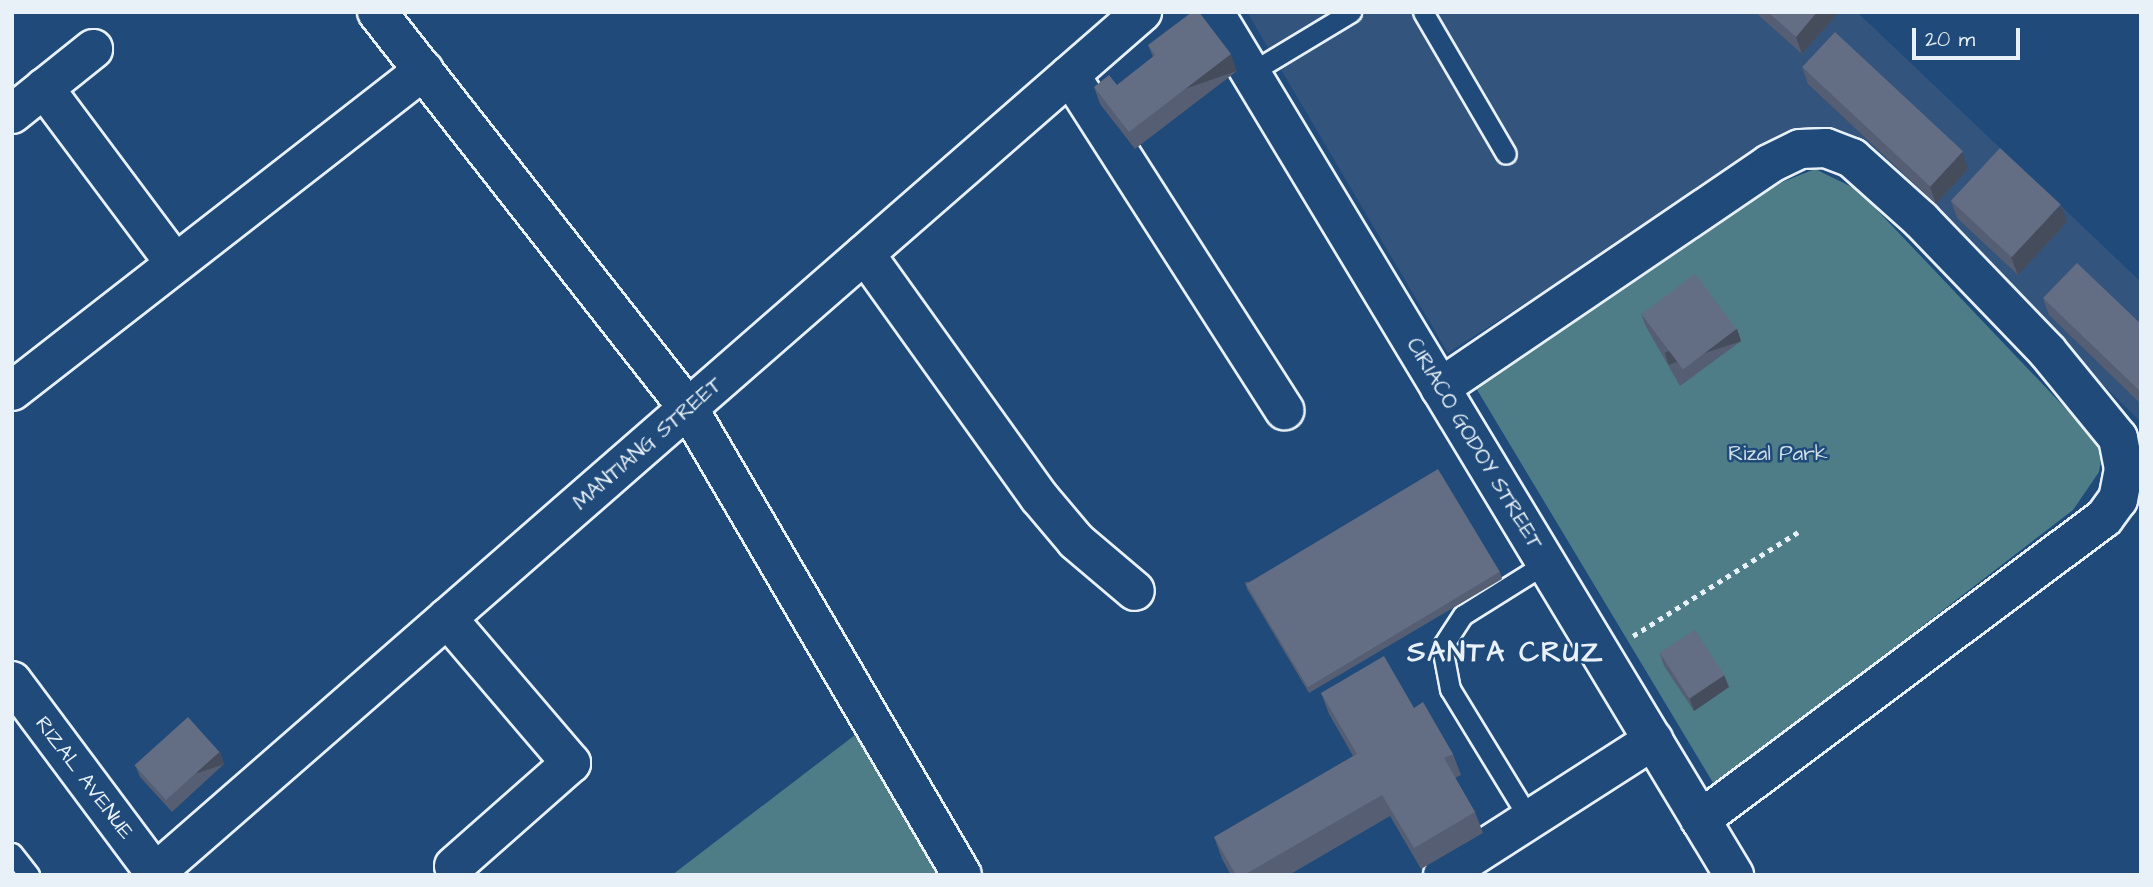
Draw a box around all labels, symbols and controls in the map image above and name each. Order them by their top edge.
scale bar [1915,14,2024,58]
text: 20 m [1925,25,1975,54]
street label: CIRIACO GODOY STREET [1401,334,1547,554]
street label: MANTIANG STREET [568,372,728,516]
park label: Rizal Park [1728,441,1828,467]
district label: SANTA CRUZ [1408,636,1604,670]
street label: RIZAL AVENUE [30,712,138,844]

